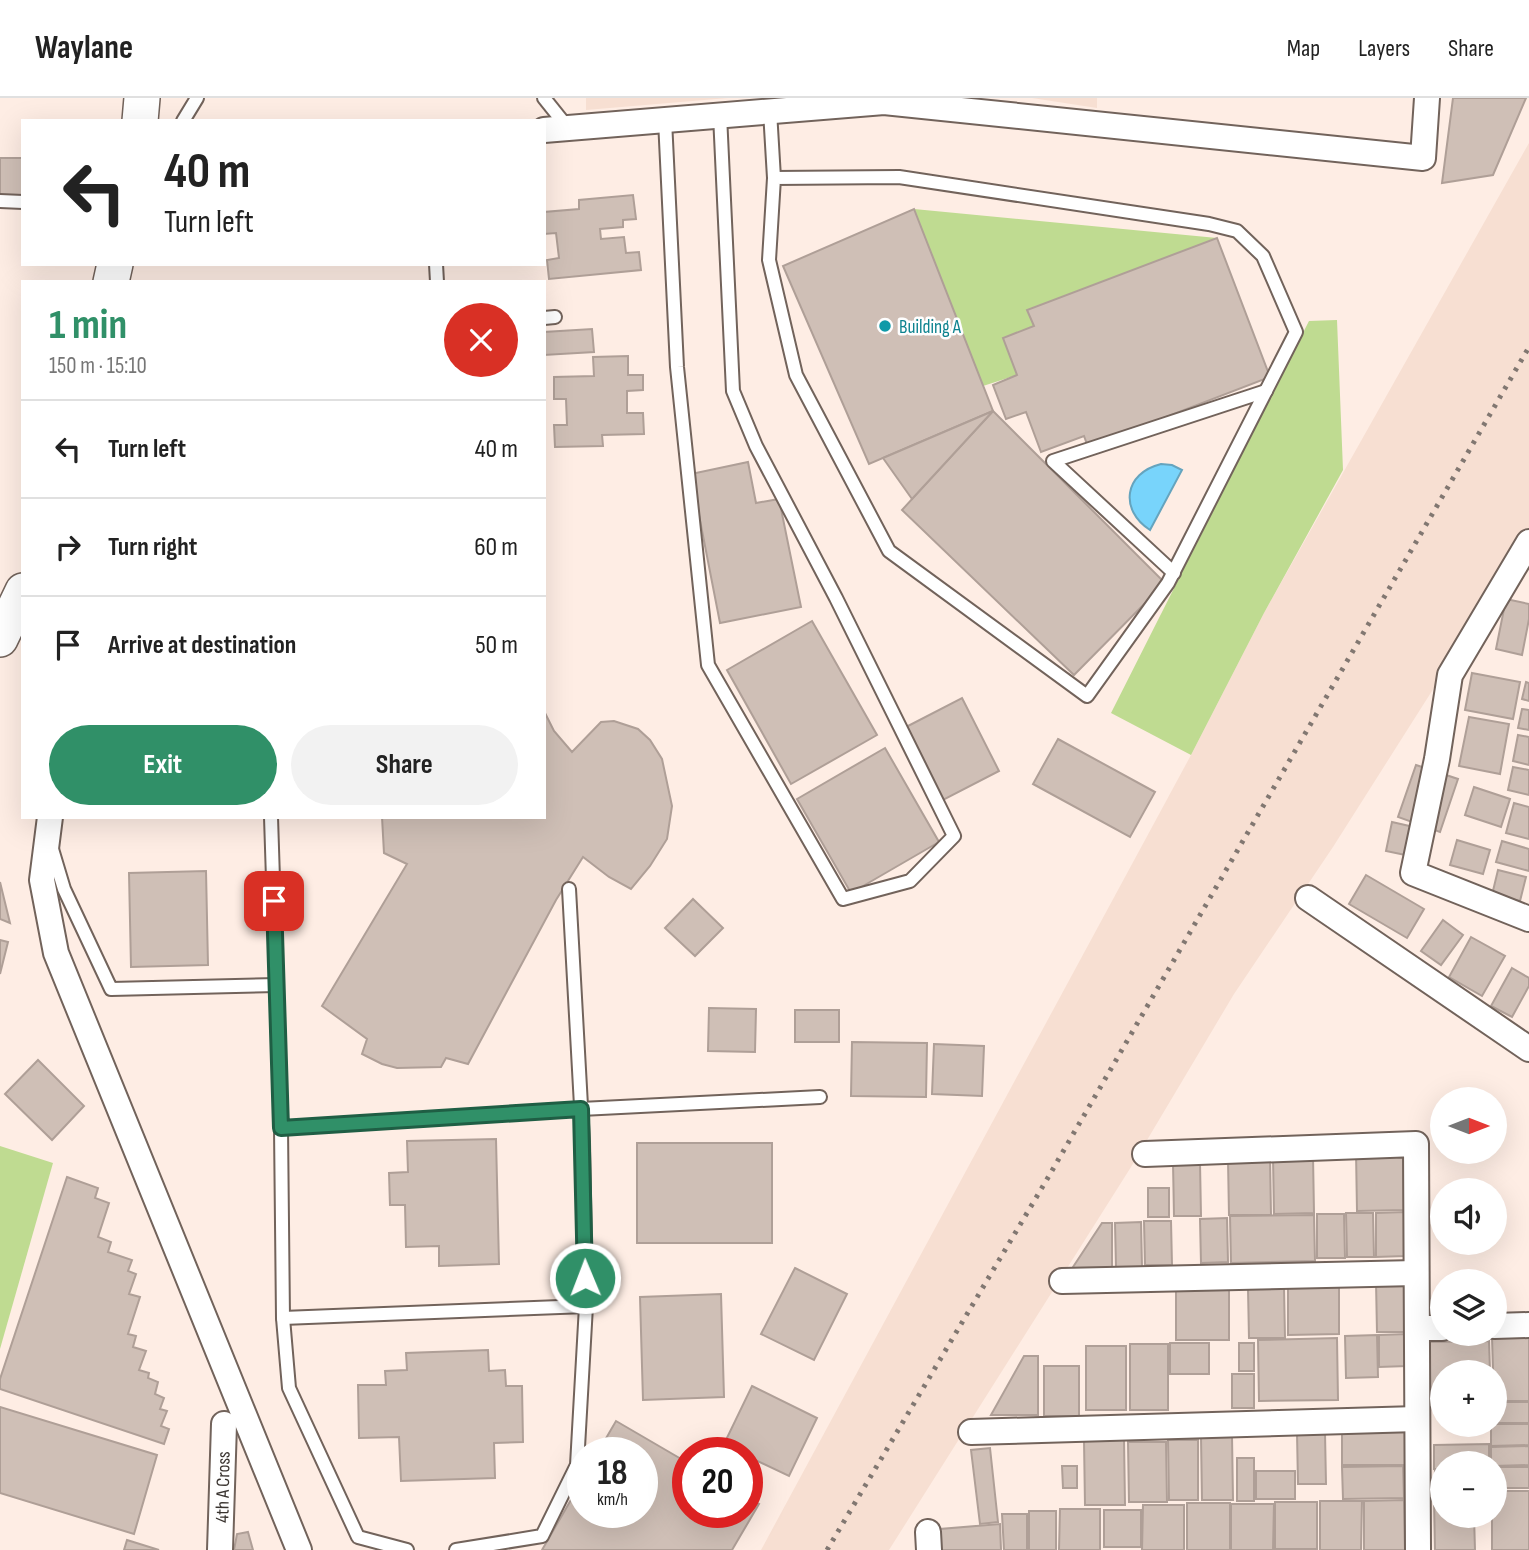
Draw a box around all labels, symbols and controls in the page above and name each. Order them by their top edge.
text: Waylane [35,28,133,68]
text: Map [1287,34,1320,63]
text: Layers [1358,34,1410,63]
text: Share [1448,34,1494,63]
text: 40 m [164,143,250,202]
icon: left [49,147,140,238]
text: Turn left [164,203,254,242]
text: 1 min [49,300,127,351]
button: close [444,303,518,377]
place label: Building A [899,316,962,339]
marker: Building A [877,318,893,334]
text: 150 m · 15:10 [49,352,147,380]
icon: left [49,430,87,468]
text: Turn left [108,434,186,465]
text: 40 m [475,434,518,465]
icon: right [49,528,87,566]
text: Turn right [108,532,197,563]
text: 60 m [474,532,518,563]
icon: arrive [49,626,87,664]
text: Arrive at destination [108,630,296,661]
text: 50 m [475,630,518,661]
button: Exit [49,725,277,805]
button: Share [291,725,518,805]
pin [244,871,304,931]
icon: arrive [255,882,293,920]
north arrow [1430,1087,1507,1164]
map controls [1430,1087,1507,1528]
button: sound [1430,1178,1507,1255]
position arrow [548,1241,622,1315]
button: layers [1430,1269,1507,1346]
button: + [1430,1360,1507,1437]
speed limit sign: 20 [672,1437,763,1528]
street label: 4th A Cross [211,1451,236,1523]
button: − [1430,1451,1507,1528]
text: 18 [597,1452,628,1495]
text: km/h [597,1489,628,1510]

